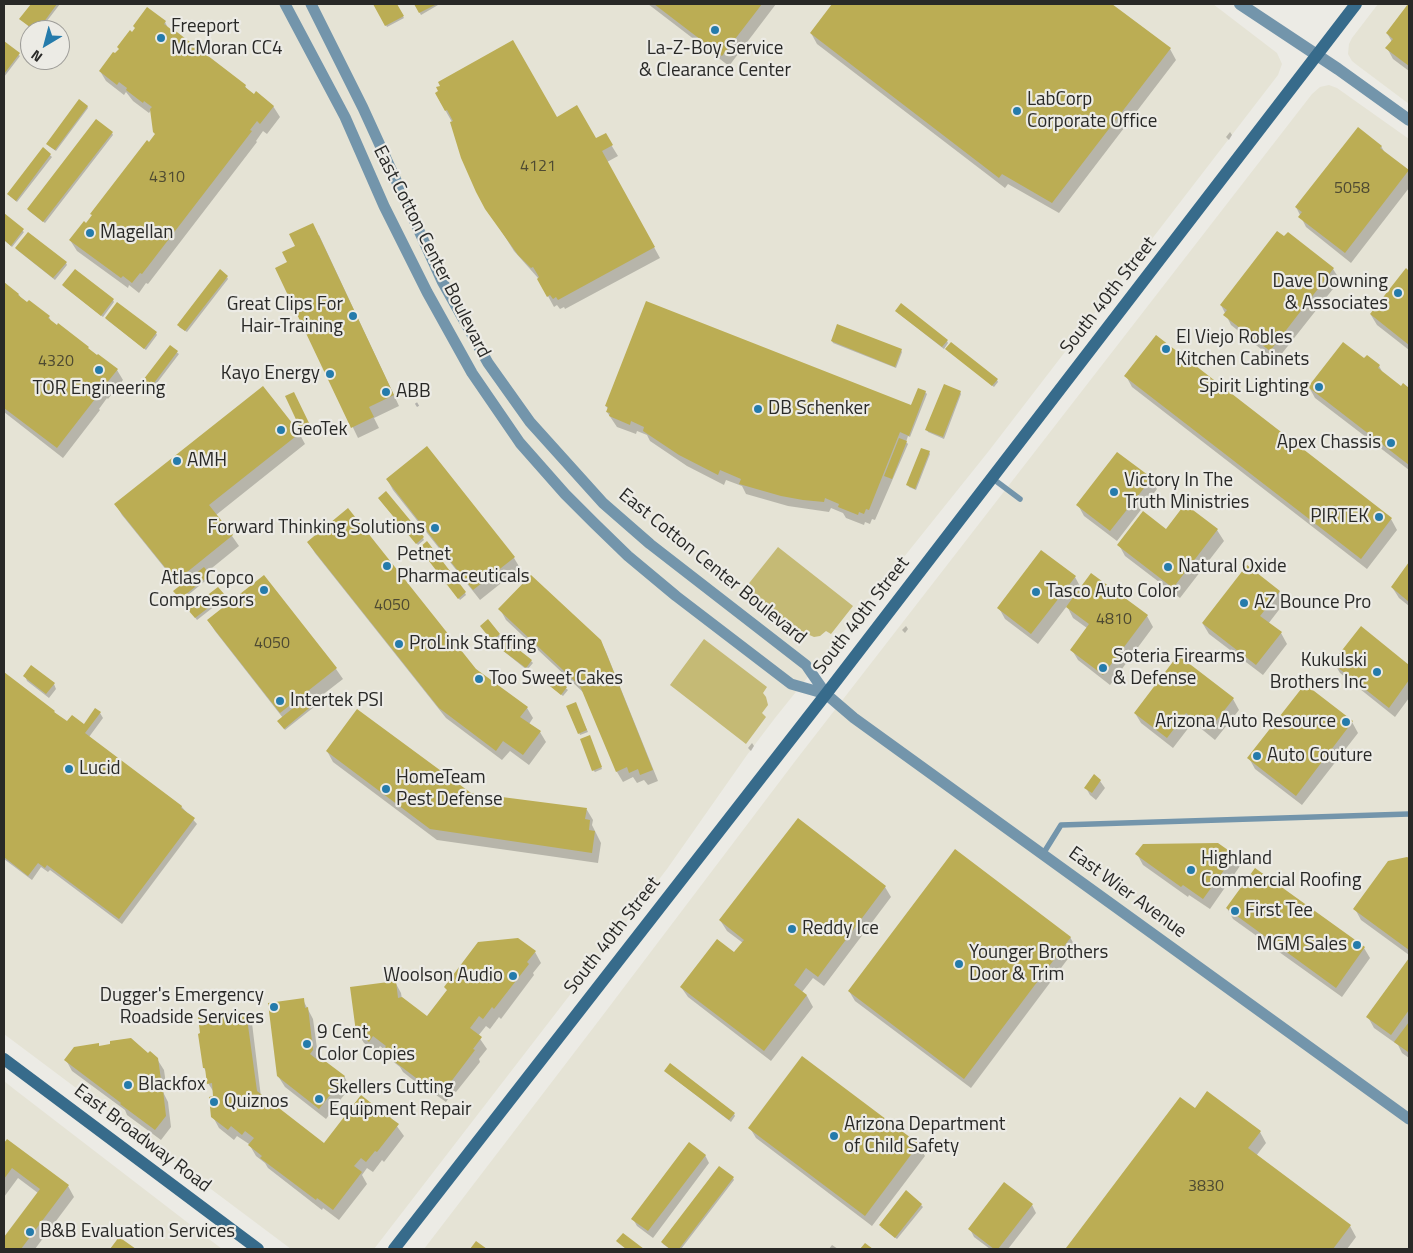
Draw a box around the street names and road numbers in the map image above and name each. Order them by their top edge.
street label: East Cotton Center Boulevard [367,142,495,362]
street label: South 40th Street [1056,233,1162,359]
street label: East Cotton Center Boulevard [614,484,810,650]
street label: South 40th Street [809,553,915,679]
street label: East Wier Avenue [1063,842,1191,944]
street label: South 40th Street [560,873,666,999]
street label: East Broadway Road [69,1080,215,1198]

